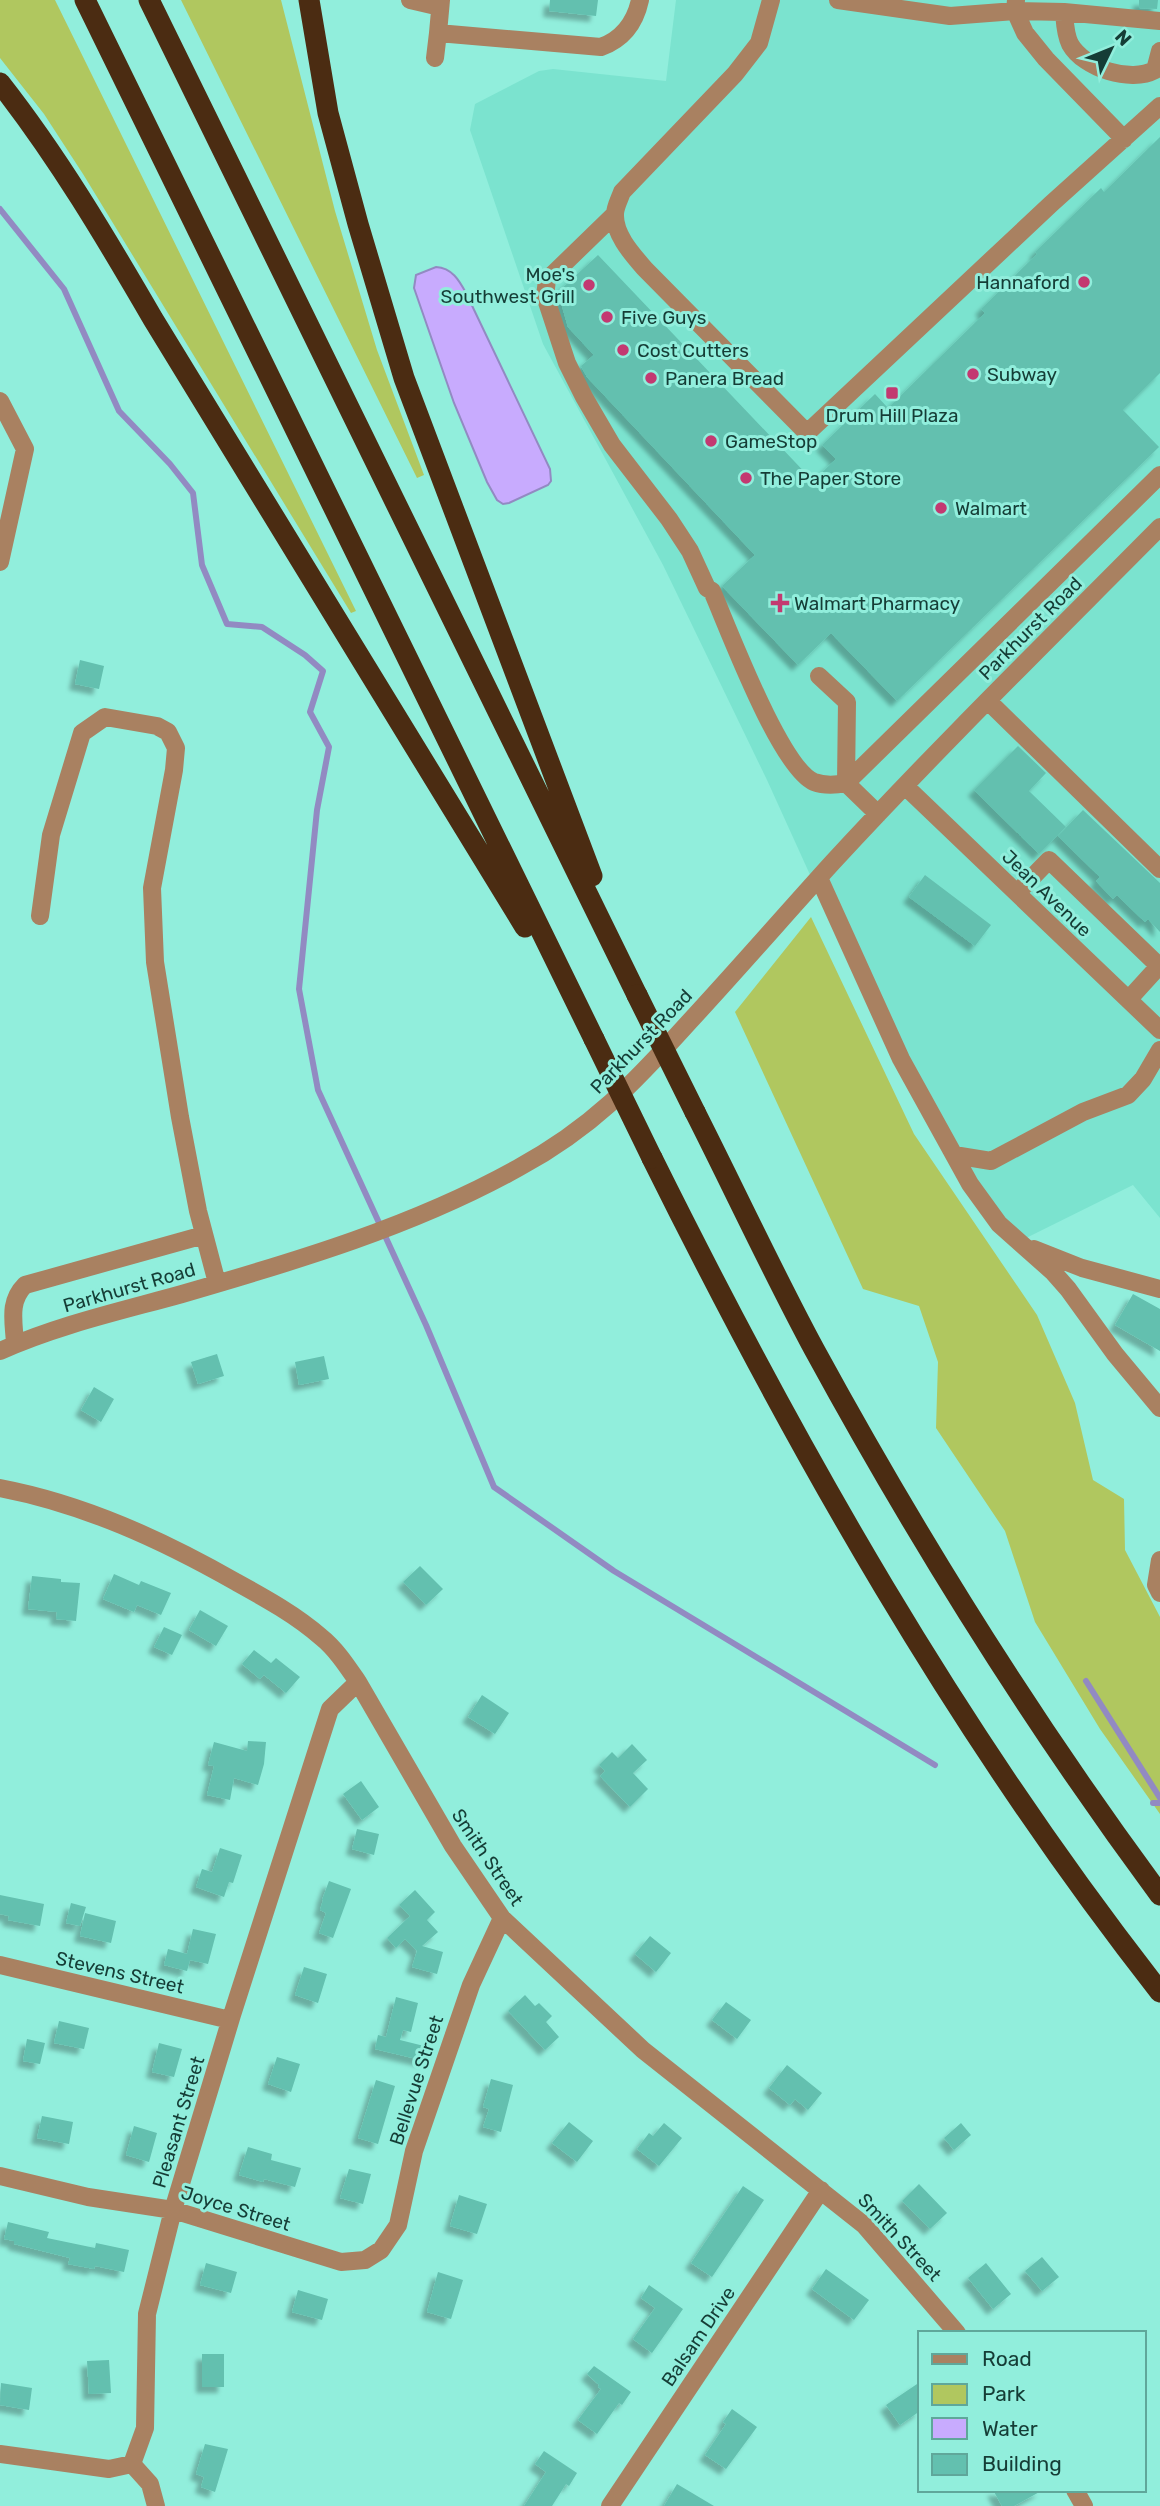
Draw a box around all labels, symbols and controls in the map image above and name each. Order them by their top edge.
north arrow [1076,14,1146,84]
text: N [1110,25,1136,51]
place label: Moe's Southwest Grill [441,263,575,308]
place label: Hannaford [976,271,1070,294]
marker: Hannaford [1076,274,1092,290]
marker: Moe's Southwest Grill [581,277,597,293]
place label: Five Guys [621,306,706,329]
marker: Five Guys [599,309,615,325]
place label: Cost Cutters [637,339,749,362]
marker: Cost Cutters [615,342,631,358]
place label: Subway [987,363,1057,386]
marker: Subway [965,366,981,382]
place label: Panera Bread [665,367,784,390]
marker: Panera Bread [643,370,659,386]
marker: Drum Hill Plaza [884,385,900,401]
place label: Drum Hill Plaza [826,404,958,427]
place label: GameStop [725,430,817,453]
marker: GameStop [703,433,719,449]
place label: The Paper Store [760,467,901,490]
marker: The Paper Store [738,470,754,486]
place label: Walmart [955,497,1028,520]
marker: Walmart [933,500,949,516]
street label: Parkhurst Road [974,572,1087,685]
place label: Walmart Pharmacy [794,592,960,615]
marker: Walmart Pharmacy [772,595,788,611]
street label: Jean Avenue [997,845,1096,942]
street label: Parkhurst Road [586,984,697,1098]
street label: Parkhurst Road [60,1258,198,1317]
street label: Smith Street [447,1804,529,1911]
street label: Stevens Street [53,1947,187,1999]
street label: Bellevue Street [385,2012,448,2148]
street label: Pleasant Street [148,2053,210,2191]
street label: Joyce Street [178,2181,294,2236]
street label: Smith Street [853,2189,947,2287]
street label: Balsam Drive [657,2282,740,2390]
legend [918,2331,1146,2492]
text: Road [982,2346,1032,2371]
text: Park [982,2381,1026,2406]
text: Water [982,2416,1038,2441]
text: Building [982,2451,1062,2476]

